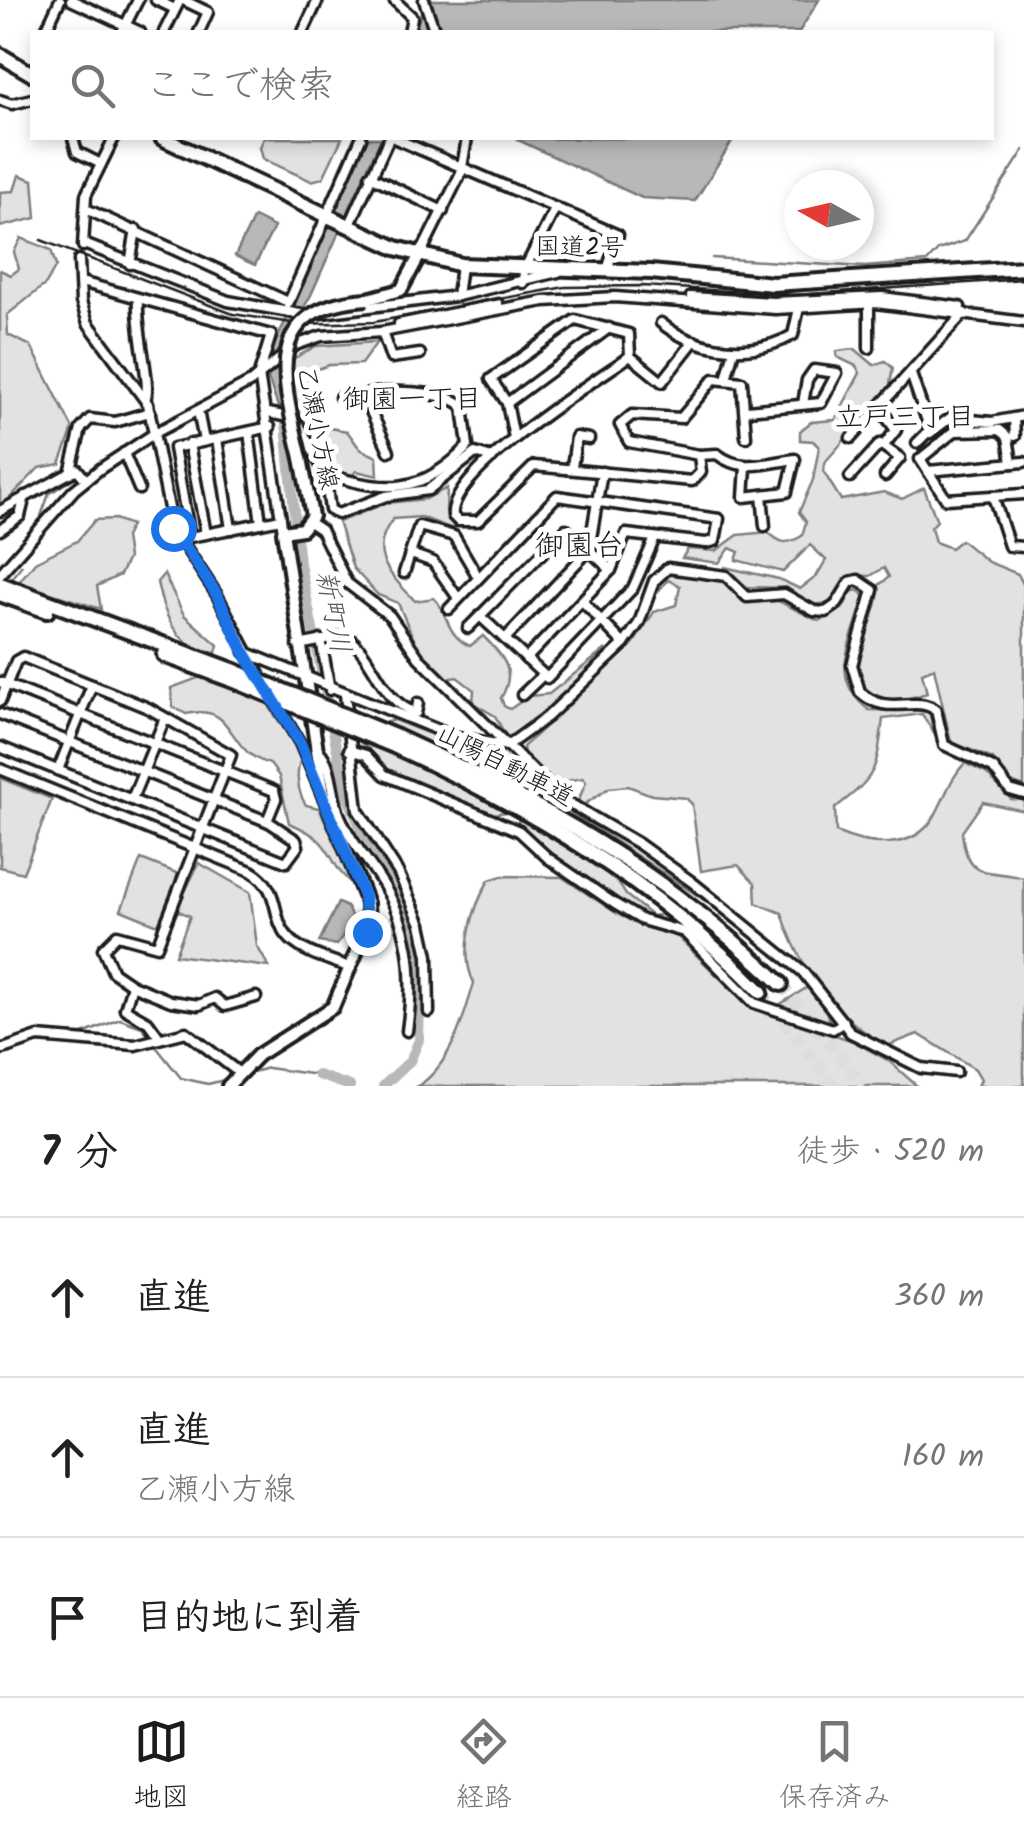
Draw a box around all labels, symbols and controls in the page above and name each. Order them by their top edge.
search box [30,30,994,140]
text: ここで検索 [145,57,335,117]
icon: search [65,58,120,113]
north arrow [784,170,874,260]
street label: 国道2号 [535,227,625,269]
street label: 乙瀬小方線 [285,363,349,493]
district label: 御園一丁目 [342,378,482,423]
district label: 立戸三丁目 [835,396,975,441]
route start [151,506,197,552]
district label: 御園台 [534,523,624,571]
water label: 新町川 [302,566,362,658]
street label: 山陽自動車道 [429,714,581,818]
route end [345,910,391,956]
text: 7 分 [40,1120,118,1187]
text: 徒歩 · 520 m [797,1127,984,1178]
text: 直進 [135,1269,211,1329]
icon: ahead [40,1270,95,1325]
text: 360 m [894,1272,984,1323]
text: 直進 [135,1402,211,1462]
icon: ahead [40,1430,95,1485]
text: 160 m [902,1432,984,1483]
text: 乙瀬小方線 [135,1465,295,1516]
text: 目的地に到着 [135,1589,363,1649]
icon: arrive [40,1590,95,1645]
tab: 地図 [133,1714,189,1821]
tab: 経路 [456,1714,512,1821]
tab: 保存済み [779,1714,891,1821]

